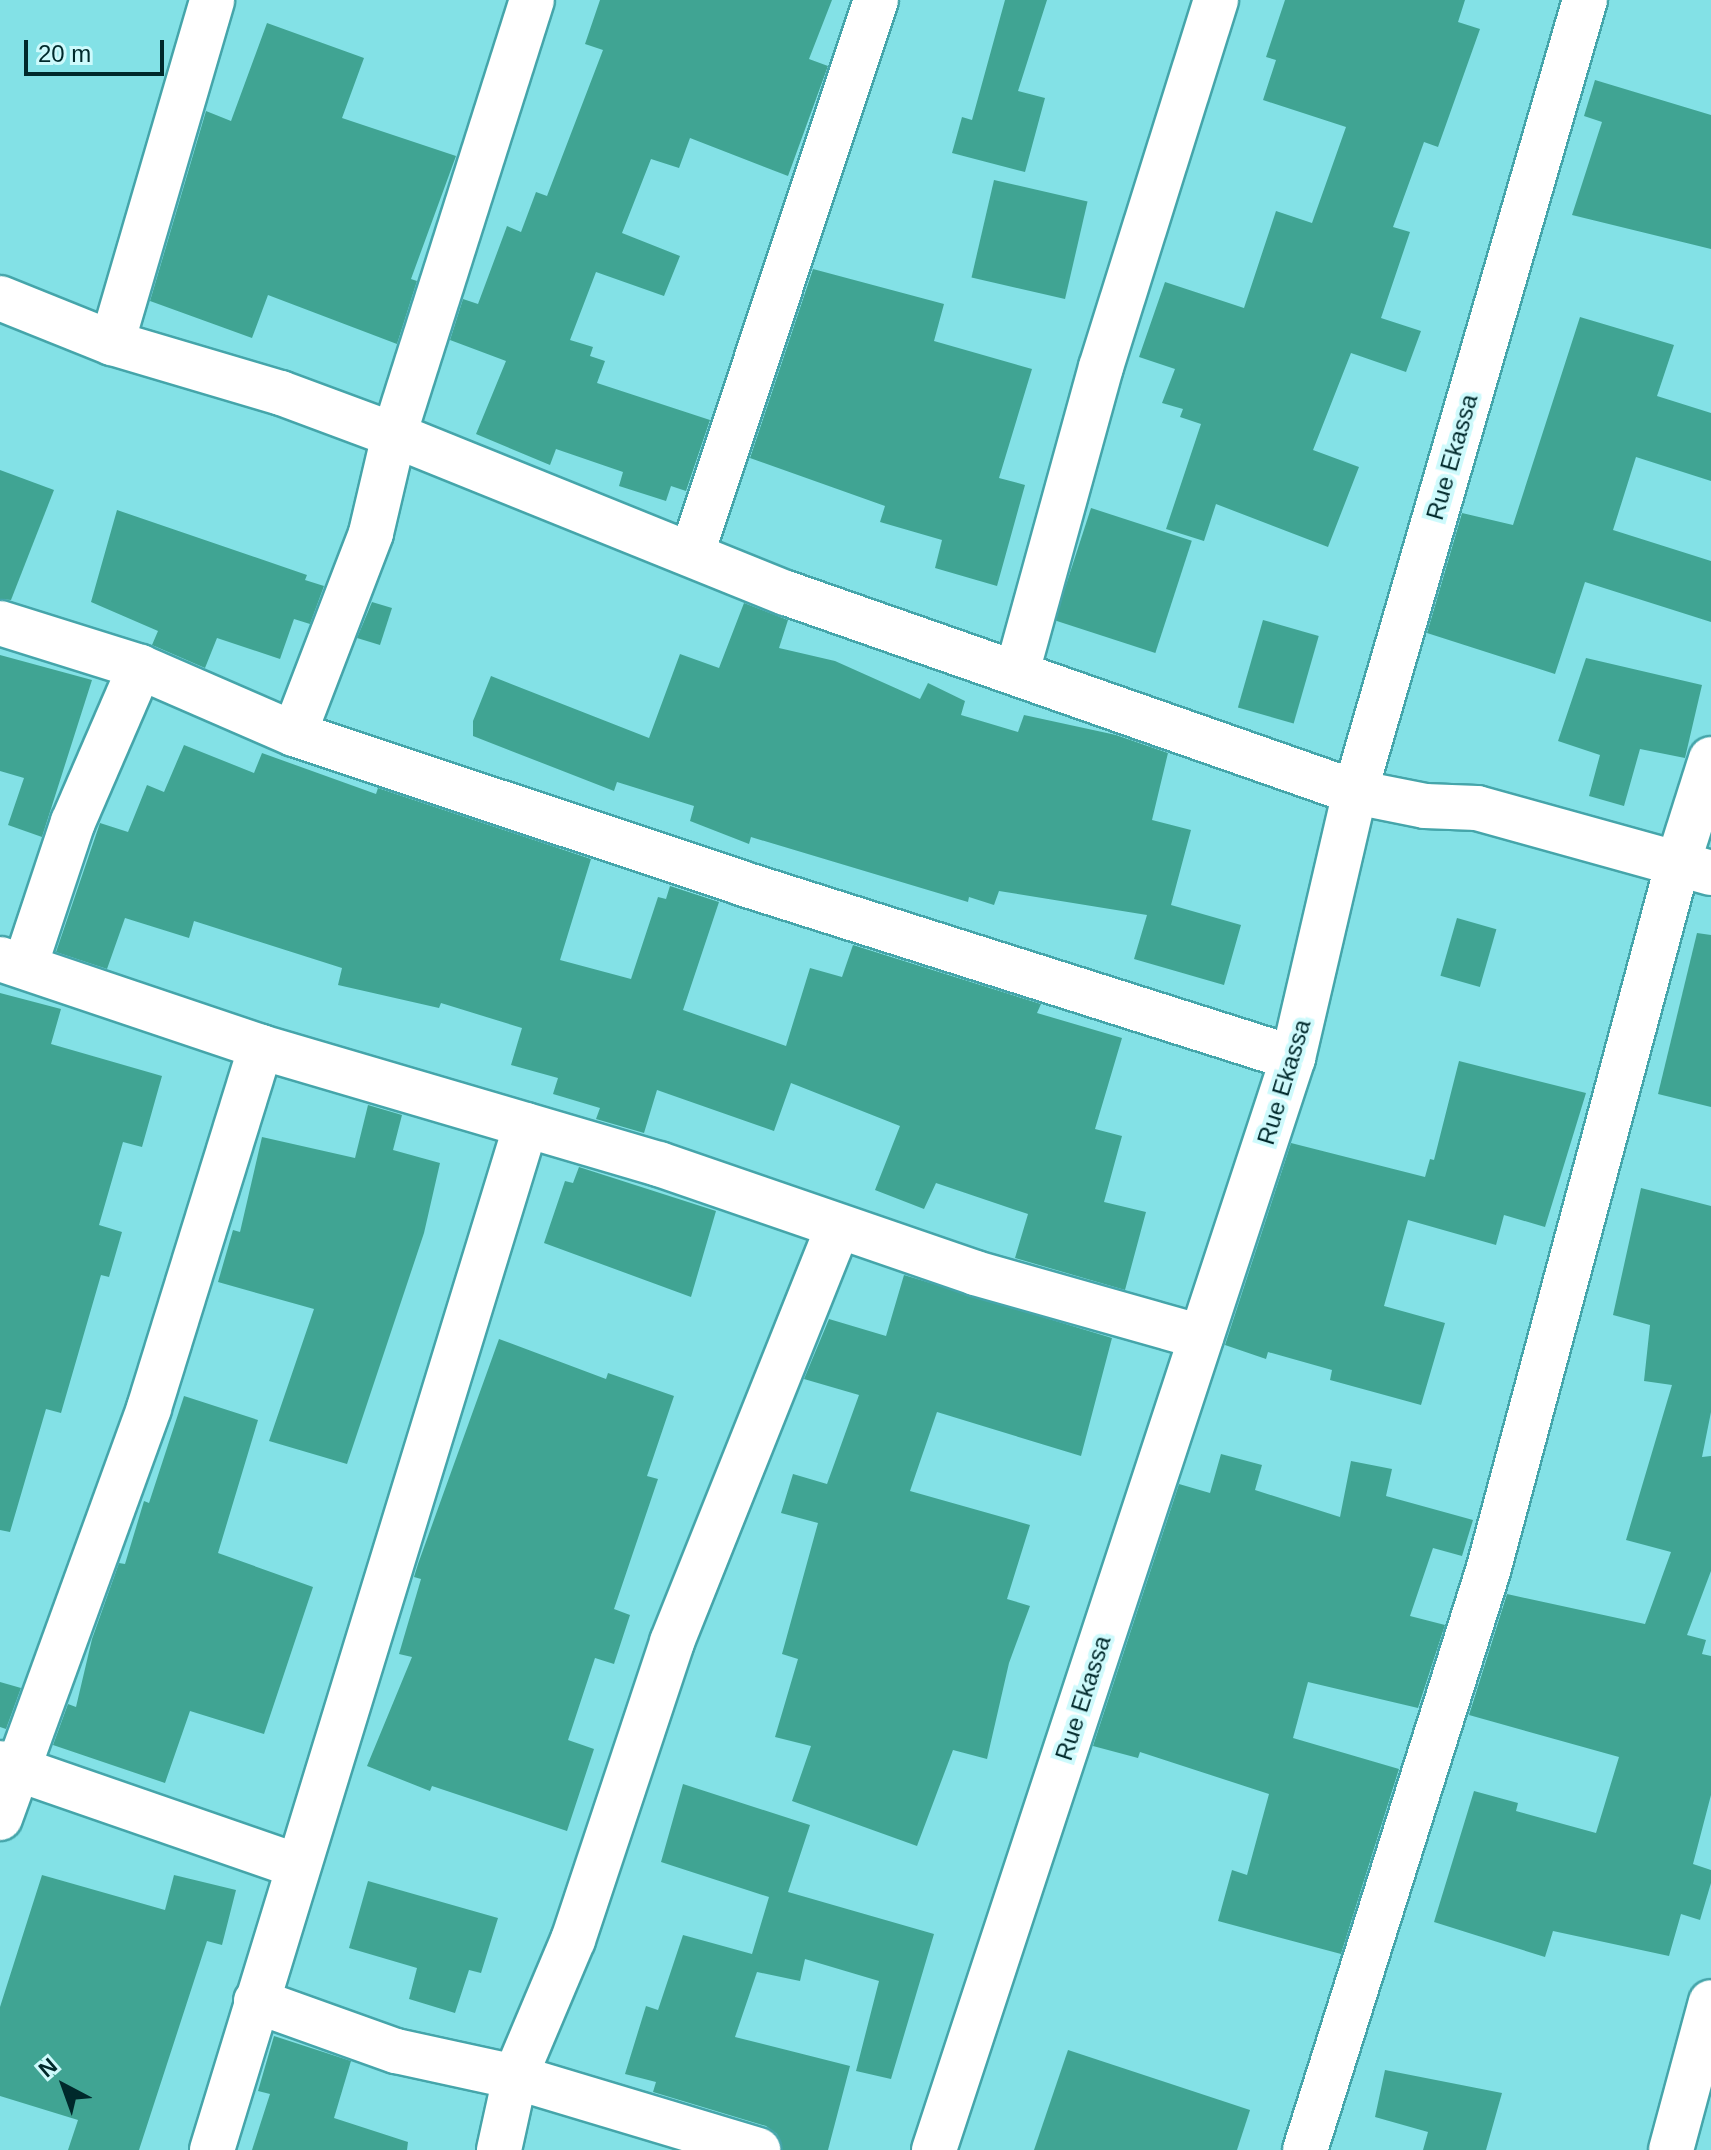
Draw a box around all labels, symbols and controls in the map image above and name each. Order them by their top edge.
scale bar [28,24,168,74]
text: 20 m [38,40,91,67]
street label: Rue Ekassa [1420,391,1484,523]
street label: Rue Ekassa [1251,1016,1317,1148]
street label: Rue Ekassa [1049,1632,1117,1764]
north arrow [24,2046,104,2126]
text: N [34,2053,62,2082]

